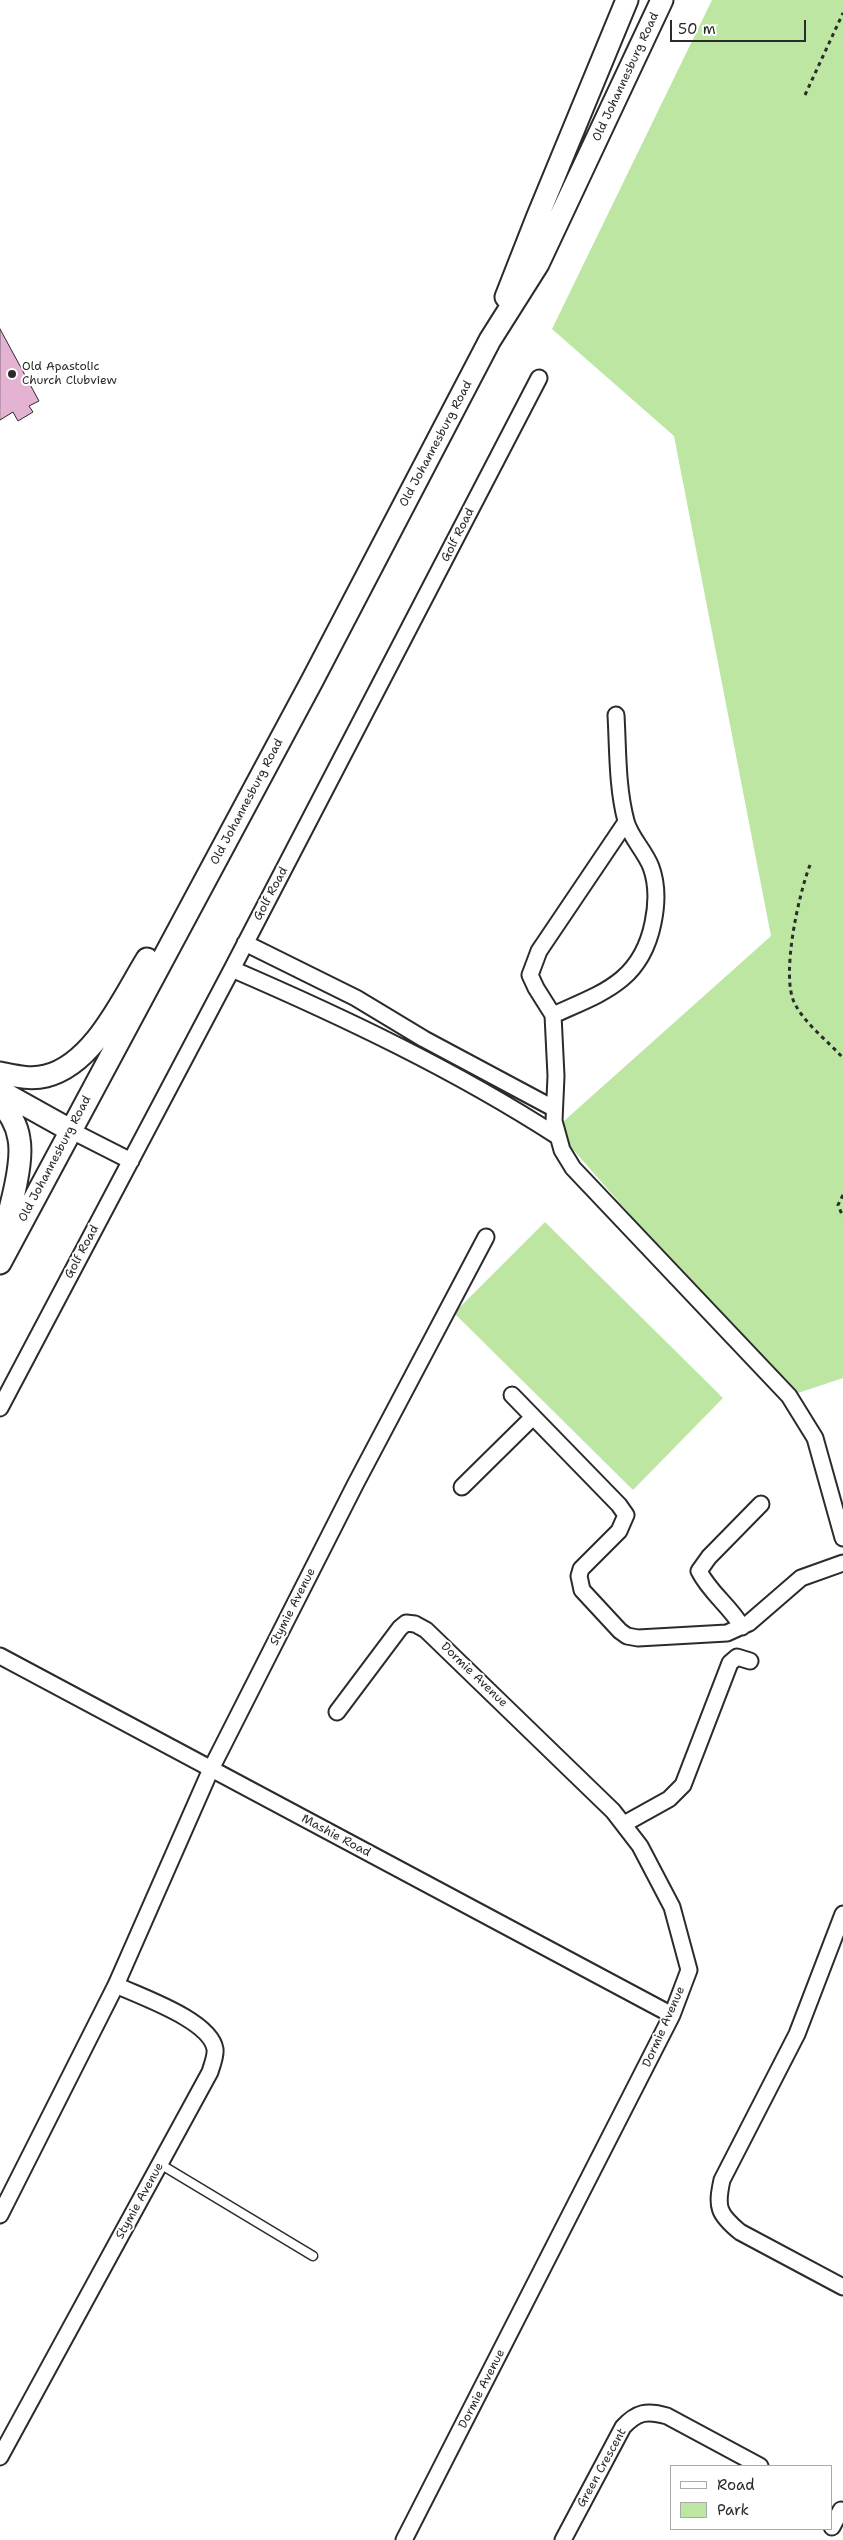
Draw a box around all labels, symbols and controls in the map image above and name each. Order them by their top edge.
street label: Old Johannesburg Road [590,10,662,144]
scale bar [673,10,809,42]
text: 50 m [678,19,716,39]
place label: Old Apastolic Church Clubview [22,360,117,388]
marker: Old Apastolic Church Clubview [6,368,18,380]
street label: Old Johannesburg Road [397,379,475,509]
street label: Golf Road [438,506,478,564]
street label: Old Johannesburg Road [208,737,286,867]
street label: Golf Road [251,865,291,923]
street label: Old Johannesburg Road [16,1094,94,1224]
street label: Golf Road [62,1223,102,1281]
street label: Stymie Avenue [267,1566,319,1648]
street label: Dormie Avenue [438,1640,510,1710]
street label: Mashie Road [299,1812,373,1860]
street label: Dormie Avenue [640,1984,688,2070]
street label: Stymie Avenue [113,2160,167,2242]
street label: Dormie Avenue [456,2347,508,2431]
street label: Green Crescent [574,2426,630,2510]
legend [670,2465,833,2530]
text: Road [717,2475,755,2495]
text: Park [717,2500,749,2520]

